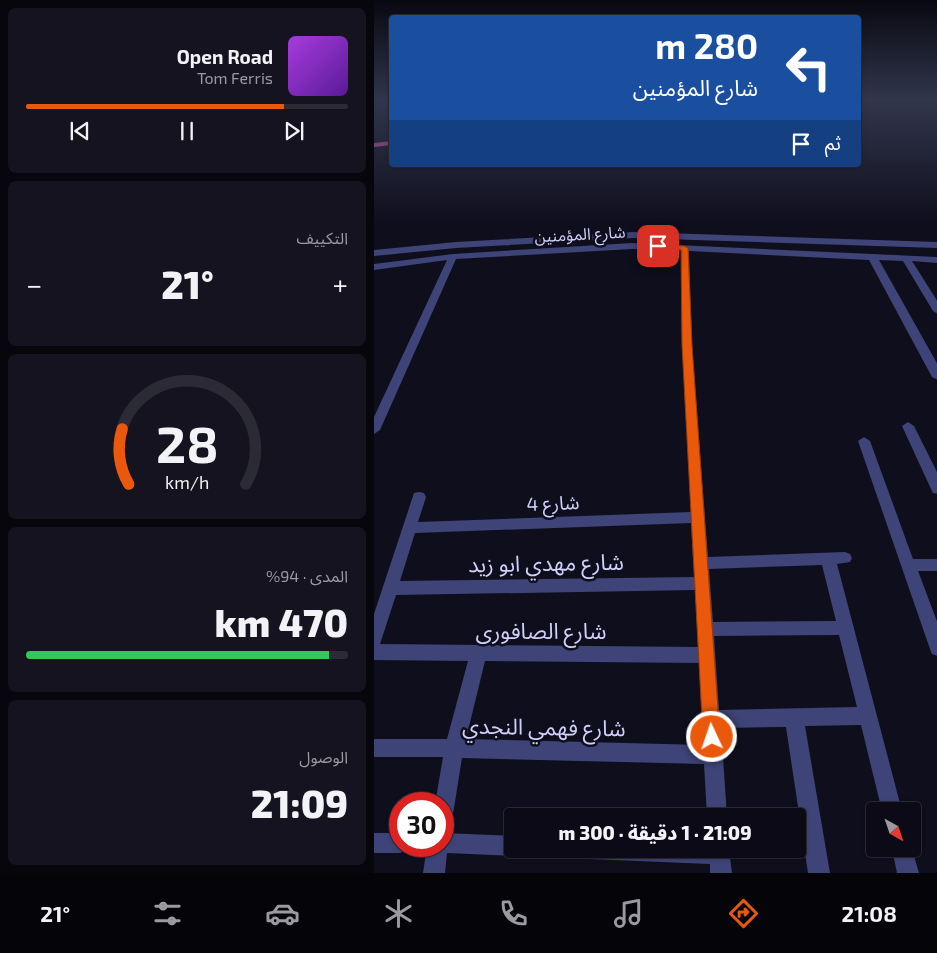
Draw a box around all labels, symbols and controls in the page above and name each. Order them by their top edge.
text: 280 m [655,24,758,66]
icon: left [776,35,841,100]
text: Open Road [177,45,273,68]
text: Tom Ferris [197,68,273,87]
text: شارع المؤمنين [633,74,758,100]
icon: previous [66,117,94,145]
icon: pause [173,117,201,145]
icon: next [280,117,308,145]
icon: arrive [787,130,815,158]
text: ثم [825,131,841,154]
street label: شارع المؤمنين [534,222,626,249]
pin [637,225,679,267]
text: التكييف [296,228,348,247]
icon: arrive [644,232,672,260]
text: 21° [161,261,214,307]
text: − [26,267,42,301]
text: + [333,267,348,301]
text: 28 [156,411,218,473]
text: km/h [165,471,209,493]
street label: شارع 4 [526,490,580,518]
street label: شارع مهدي ابو زيد [468,548,624,581]
text: المدى · 94% [266,566,348,585]
text: 470 km [214,599,348,645]
street label: شارع الصافورى [475,617,607,648]
position arrow [685,710,737,762]
street label: شارع فهمي النجدي [462,712,626,746]
text: الوصول [299,747,348,766]
text: 21:09 [251,780,348,826]
speed limit sign: 30 [389,792,454,857]
north arrow [866,802,922,858]
map controls [866,802,921,857]
text: 21:09 · 1 دقيقة · 300 m [558,821,752,844]
icon: filters [150,896,185,931]
icon: car [265,896,300,931]
icon: climate [381,896,416,931]
icon: phone [496,896,531,931]
icon: music [611,896,646,931]
icon: directions [726,896,761,931]
text: 21° [40,900,70,926]
text: 21:08 [841,900,897,926]

